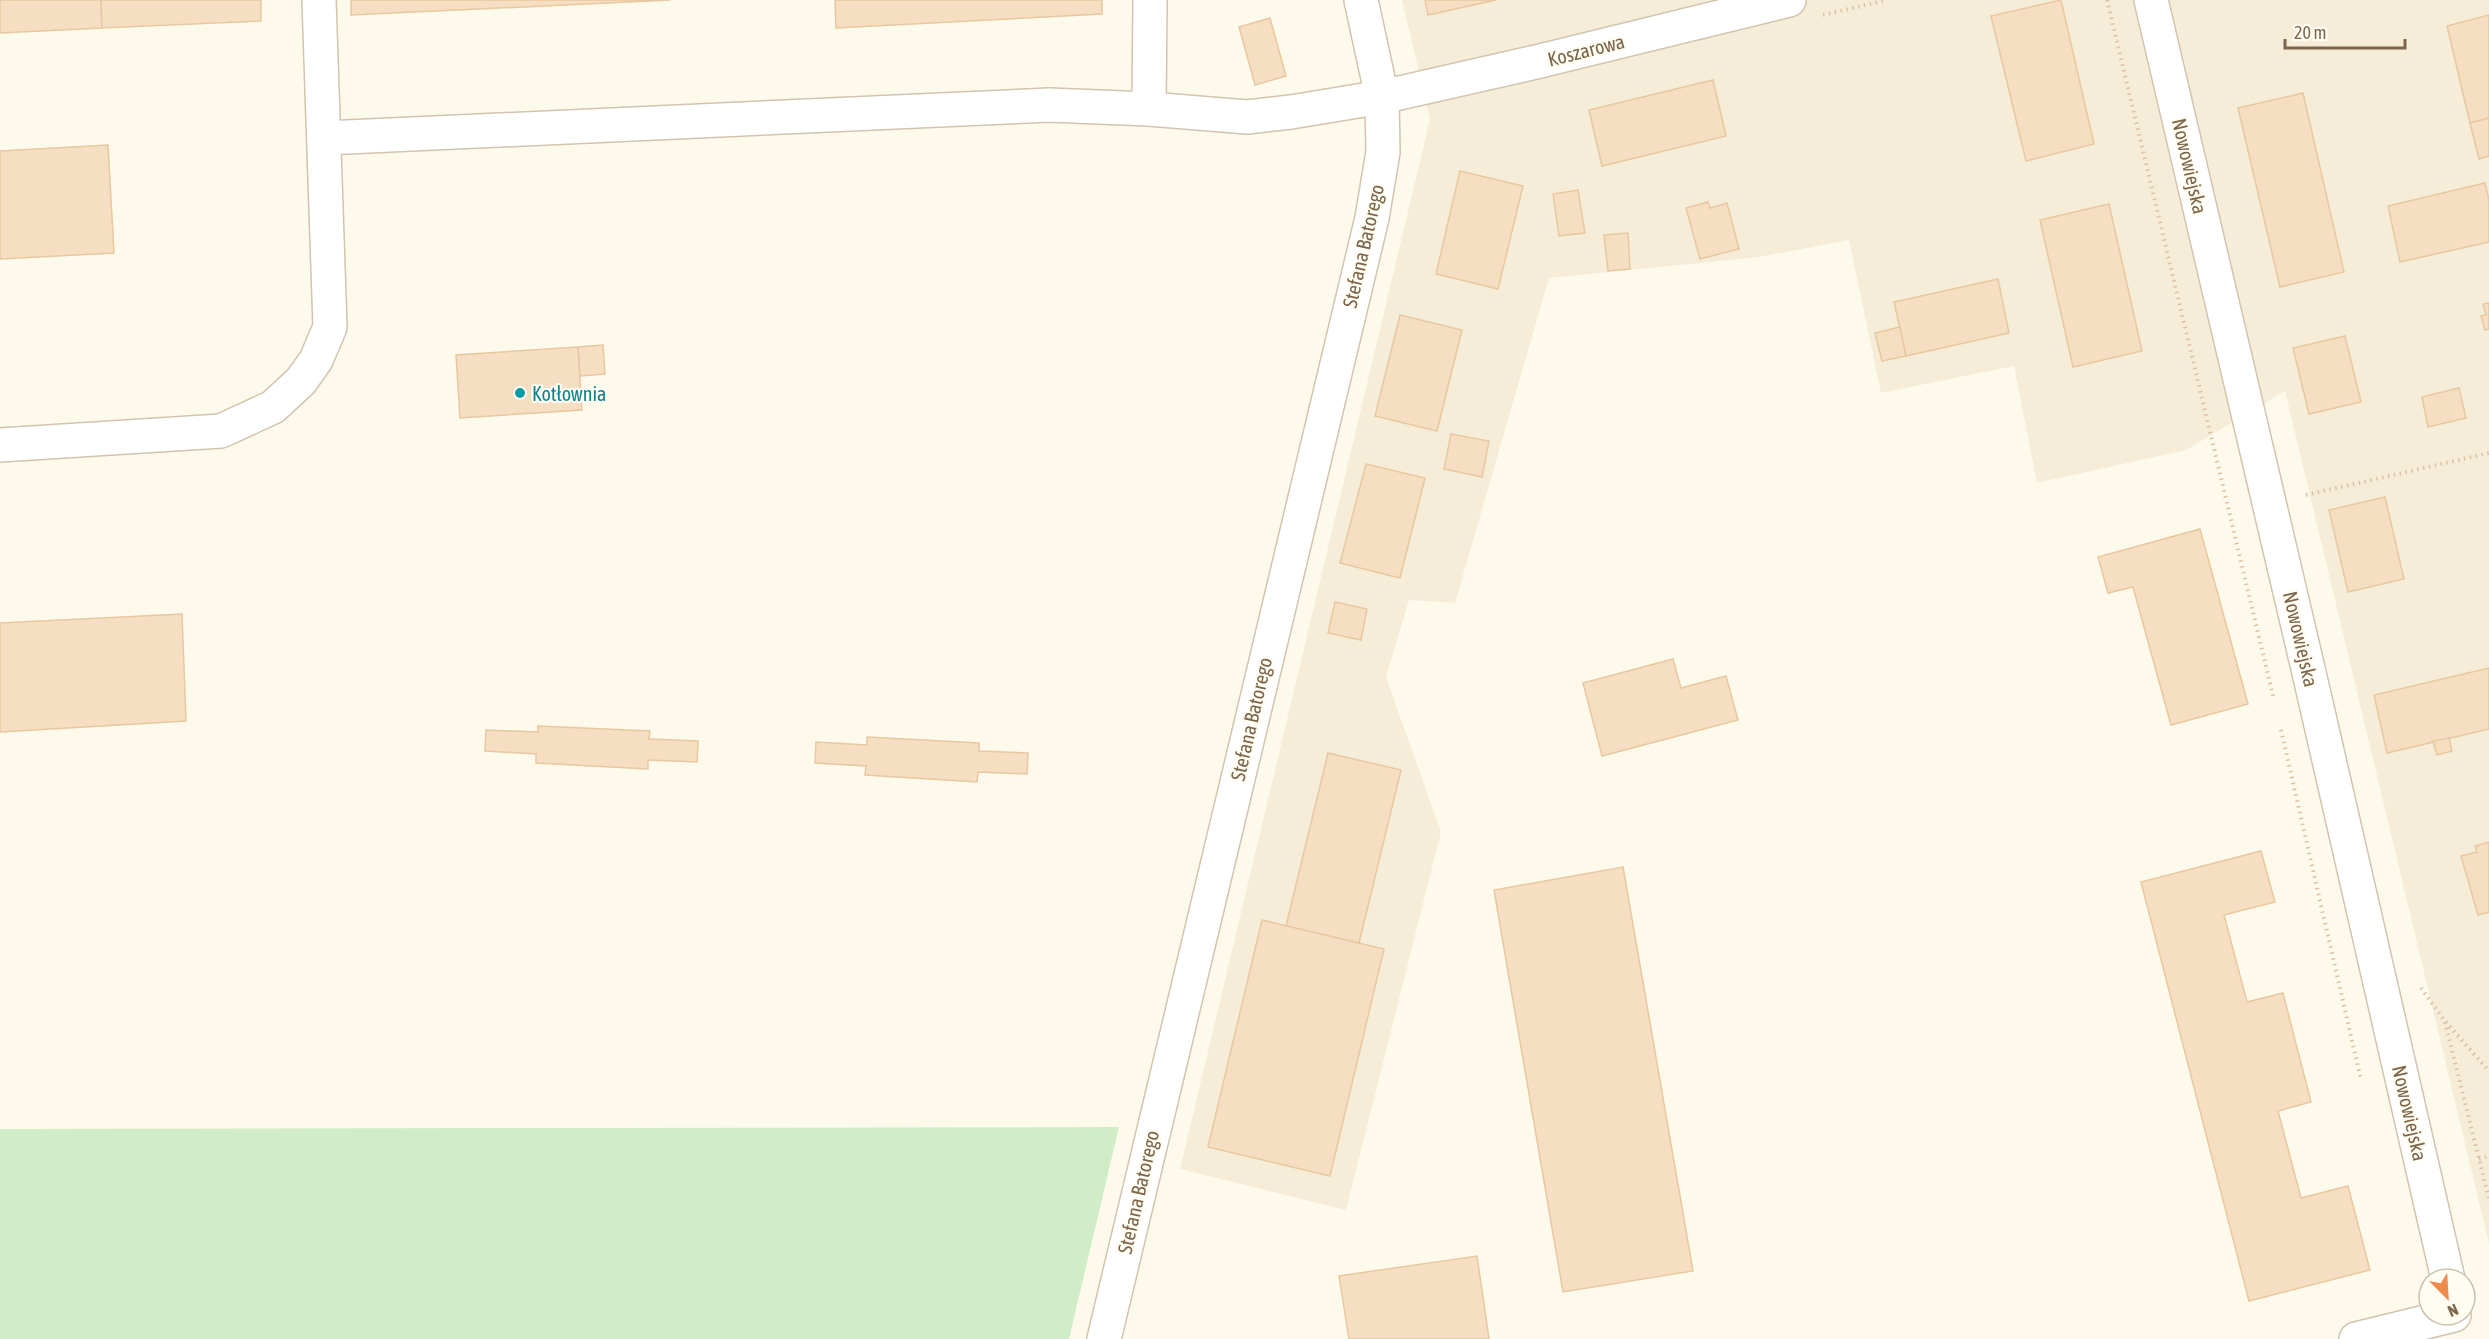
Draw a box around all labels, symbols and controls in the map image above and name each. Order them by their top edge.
scale bar [2285,12,2405,50]
text: 20 m [2294,22,2326,43]
street label: Koszarowa [1545,29,1627,71]
street label: Nowowiejska [2168,116,2212,216]
street label: Stefana Batorego [1338,182,1388,310]
place label: Kotłownia [532,382,606,405]
marker: Kotłownia [513,386,527,400]
street label: Nowowiejska [2279,589,2323,689]
street label: Stefana Batorego [1226,655,1276,783]
street label: Nowowiejska [2388,1063,2432,1163]
street label: Stefana Batorego [1113,1128,1163,1256]
north arrow [2417,1267,2477,1327]
text: N [2445,1301,2461,1321]

